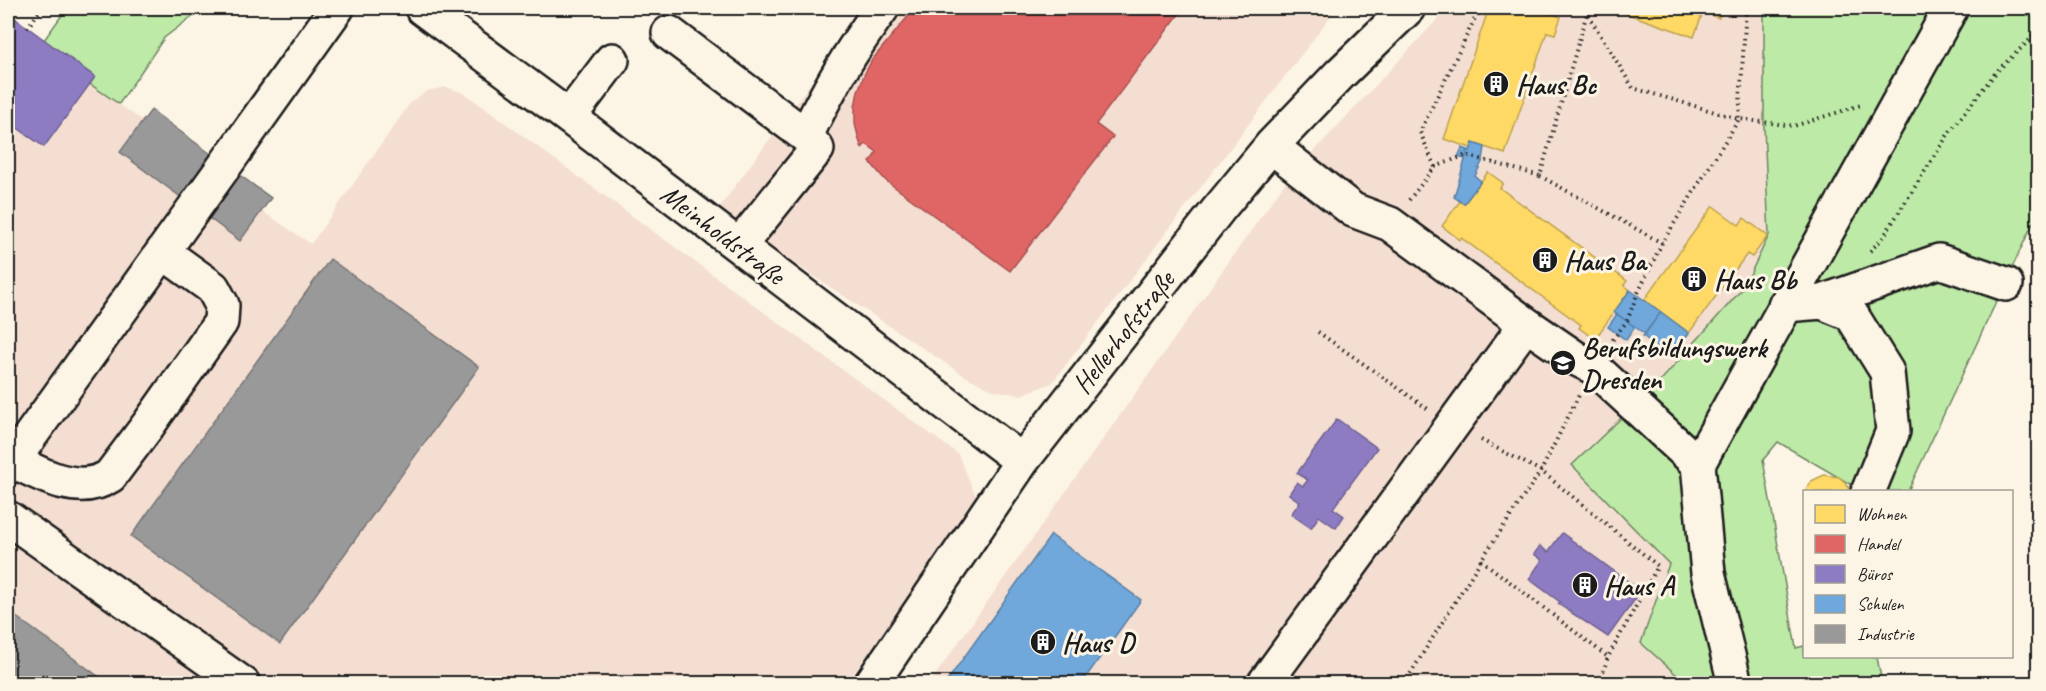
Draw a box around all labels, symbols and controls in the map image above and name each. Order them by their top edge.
place label: Haus Bc [1516,67,1598,102]
building icon: Haus Bc [1481,69,1511,99]
street label: Meinholdstraße [654,176,794,293]
place label: Haus Ba [1564,243,1648,278]
building icon: Haus Ba [1530,245,1560,275]
street label: Hellerhofstraße [1064,262,1183,400]
place label: Haus Bb [1714,262,1798,297]
building icon: Haus Bb [1679,264,1709,294]
place label: Berufsbildungswerk Dresden [1582,330,1769,397]
school or university icon: Berufsbildungswerk Dresden [1548,348,1578,378]
legend [1803,490,2013,658]
text: Wohnen [1857,503,1908,525]
text: Handel [1857,533,1902,555]
text: Büros [1857,563,1894,585]
place label: Haus A [1604,568,1675,603]
building icon: Haus A [1570,570,1600,600]
text: Schulen [1857,593,1905,615]
text: Industrie [1857,623,1915,645]
place label: Haus D [1062,625,1136,660]
building icon: Haus D [1028,627,1058,657]

